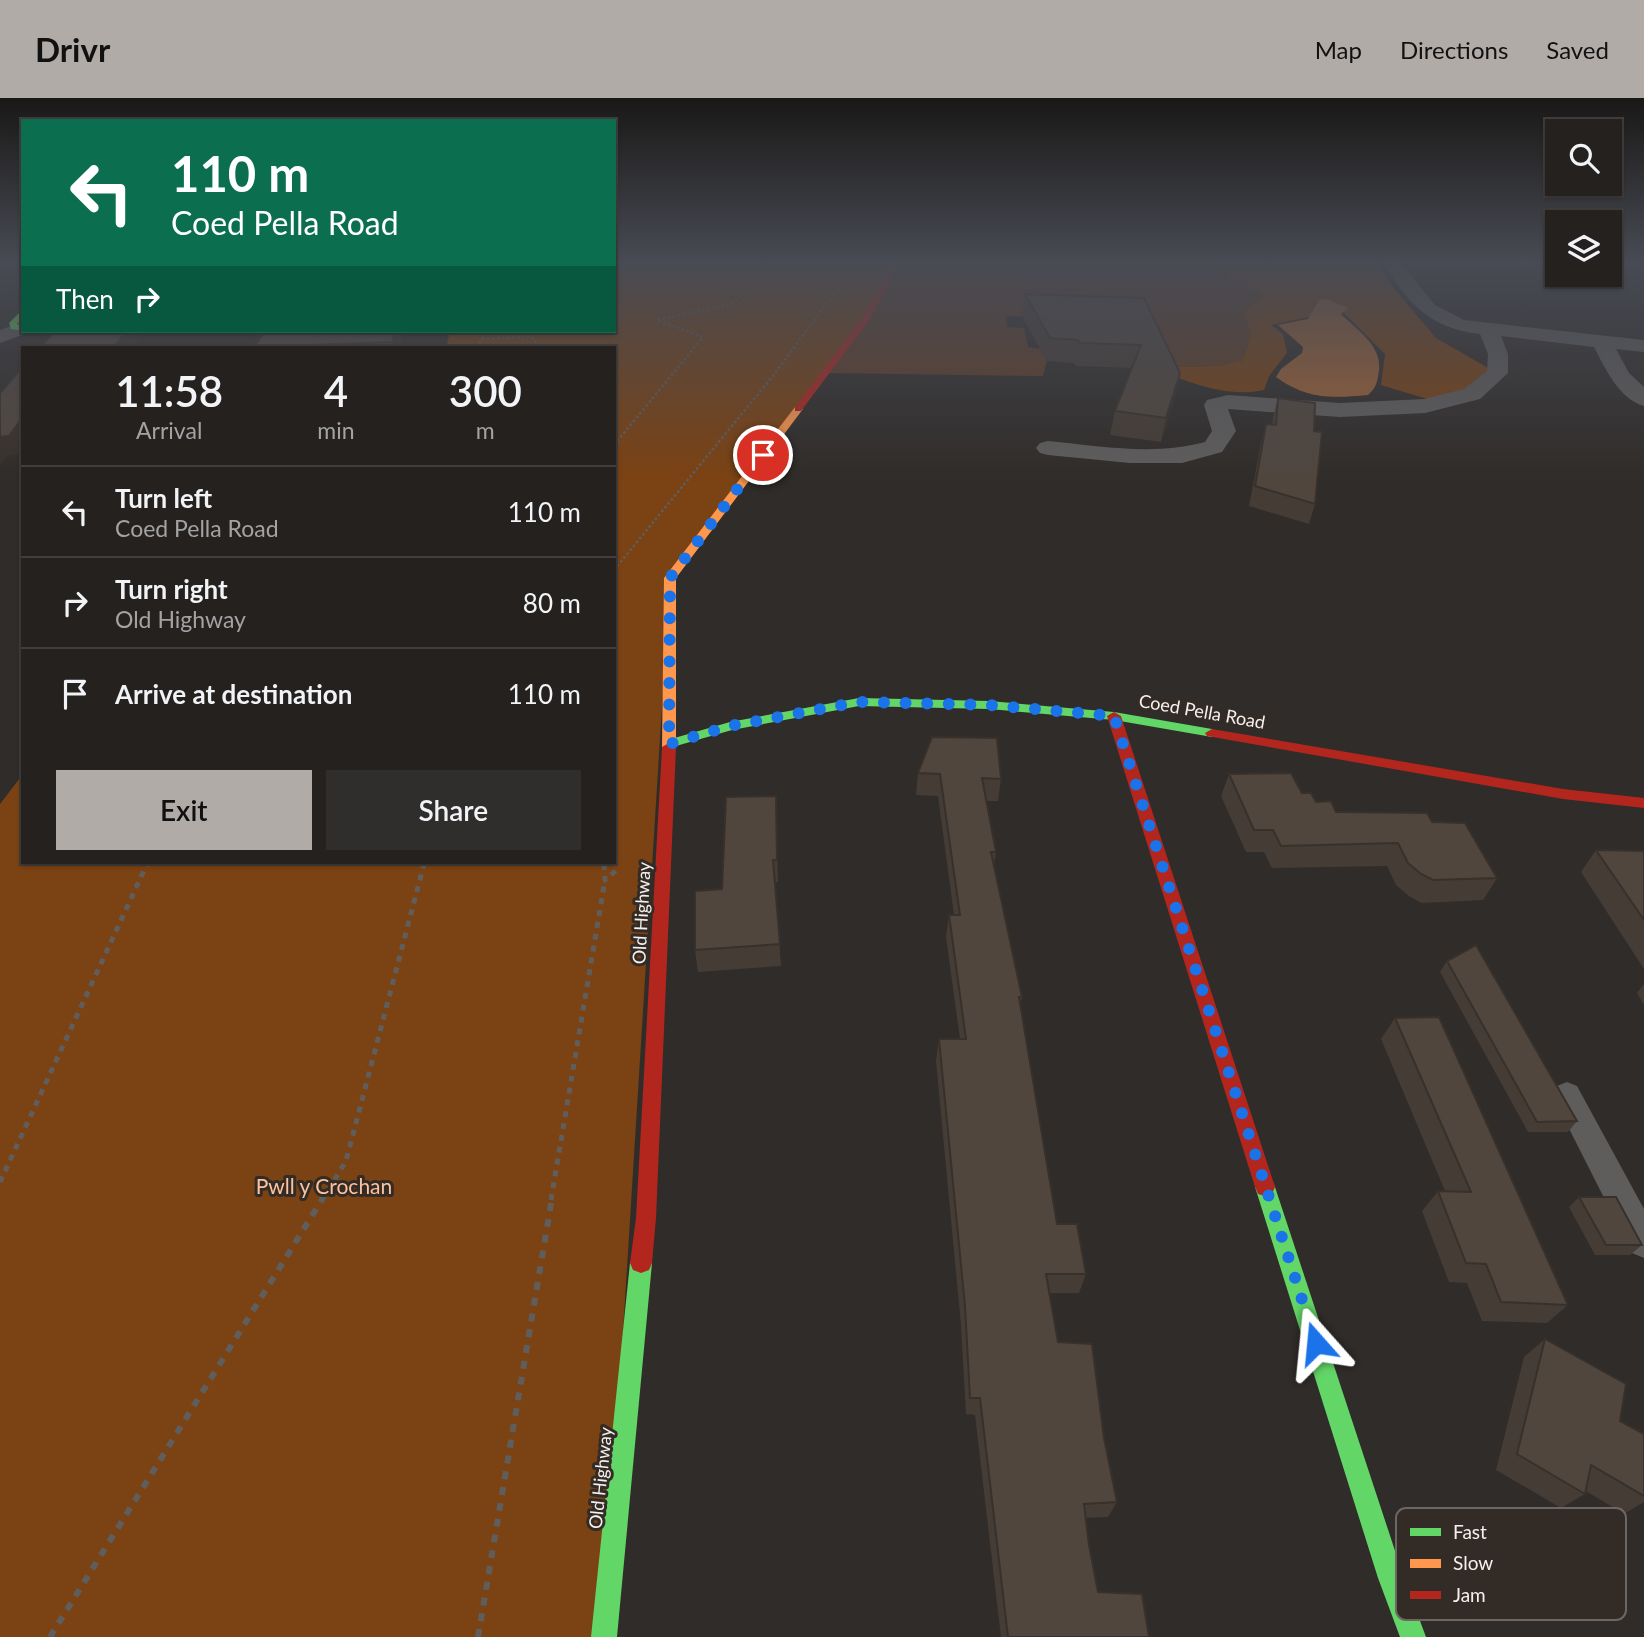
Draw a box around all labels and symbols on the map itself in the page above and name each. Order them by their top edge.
pin [733,425,793,485]
street label: Coed Pella Road [1137,689,1267,733]
street label: Old Highway [627,860,655,965]
park label: Pwll y Crochan [256,1173,392,1198]
position arrow [1279,1306,1353,1380]
street label: Old Highway [584,1425,616,1530]
legend [1396,1508,1626,1620]
text: Fast [1453,1520,1487,1543]
text: Slow [1453,1551,1493,1574]
text: Jam [1453,1583,1486,1606]

